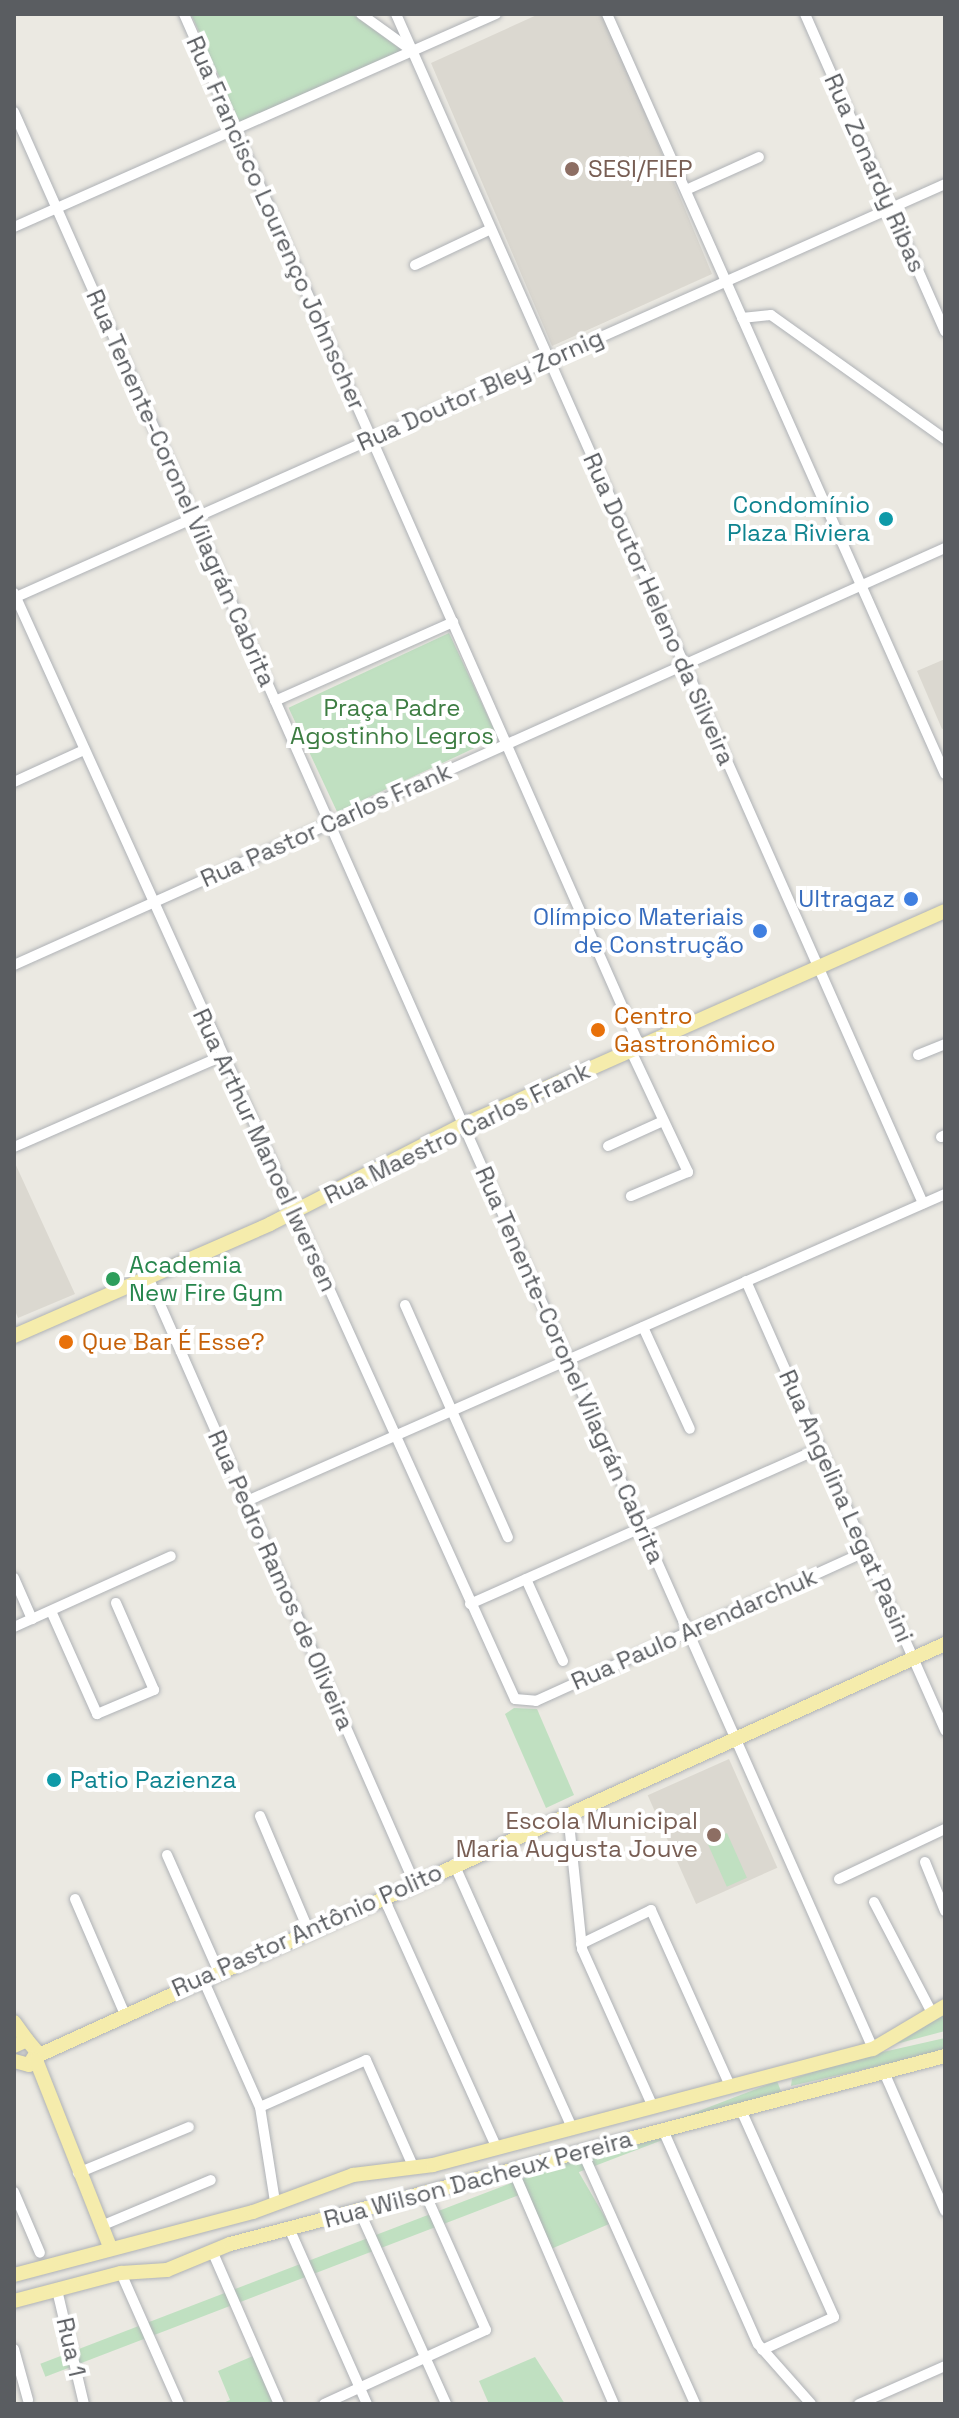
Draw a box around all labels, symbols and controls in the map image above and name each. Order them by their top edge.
street label: Rua Francisco Lourenço Johnscher [180,32,372,414]
street label: Rua Zonardy Ribas [818,69,932,277]
place label: SESI/FIEP [588,155,692,183]
marker: SESI/FIEP [563,160,581,178]
street label: Rua Tenente-Coronel Vilagrán Cabrita [80,285,282,691]
street label: Rua Doutor Bley Zornig [353,323,607,457]
street label: Rua Doutor Heleno da Silveira [577,449,741,769]
place label: Condomínio Plaza Riviera [727,491,870,547]
marker: Condomínio Plaza Riviera [877,510,895,528]
park label: Praça Padre Agostinho Legros [290,694,494,750]
street label: Rua Pastor Carlos Frank [196,757,456,893]
place label: Ultragaz [798,885,895,913]
marker: Ultragaz [902,890,920,908]
place label: Olímpico Materiais de Construção [533,903,744,959]
marker: Olímpico Materiais de Construção [751,922,769,940]
place label: Centro Gastronômico [614,1002,776,1058]
street label: Rua Arthur Manoel Iwersen [187,1004,343,1296]
marker: Centro Gastronômico [589,1021,607,1039]
street label: Rua Maestro Carlos Frank [319,1056,595,1210]
street label: Rua Tenente-Coronel Vilagrán Cabrita [469,1162,671,1568]
place label: Academia New Fire Gym [129,1251,283,1307]
marker: Academia New Fire Gym [104,1270,122,1288]
place label: Que Bar É Esse? [82,1328,265,1356]
marker: Que Bar É Esse? [57,1333,75,1351]
street label: Rua Angelina Legat Pasini [773,1365,919,1647]
street label: Rua Pedro Ramos de Oliveira [202,1426,360,1734]
street label: Rua Paulo Arendarchuk [567,1562,821,1696]
place label: Patio Pazienza [70,1766,237,1794]
marker: Patio Pazienza [45,1771,63,1789]
place label: Escola Municipal Maria Augusta Jouve [456,1807,698,1863]
marker: Escola Municipal Maria Augusta Jouve [705,1826,723,1844]
street label: Rua Pastor Antônio Polito [167,1857,447,2003]
street label: Rua Wilson Dacheux Pereira [321,2124,635,2234]
street label: Rua 1 [50,2315,92,2379]

